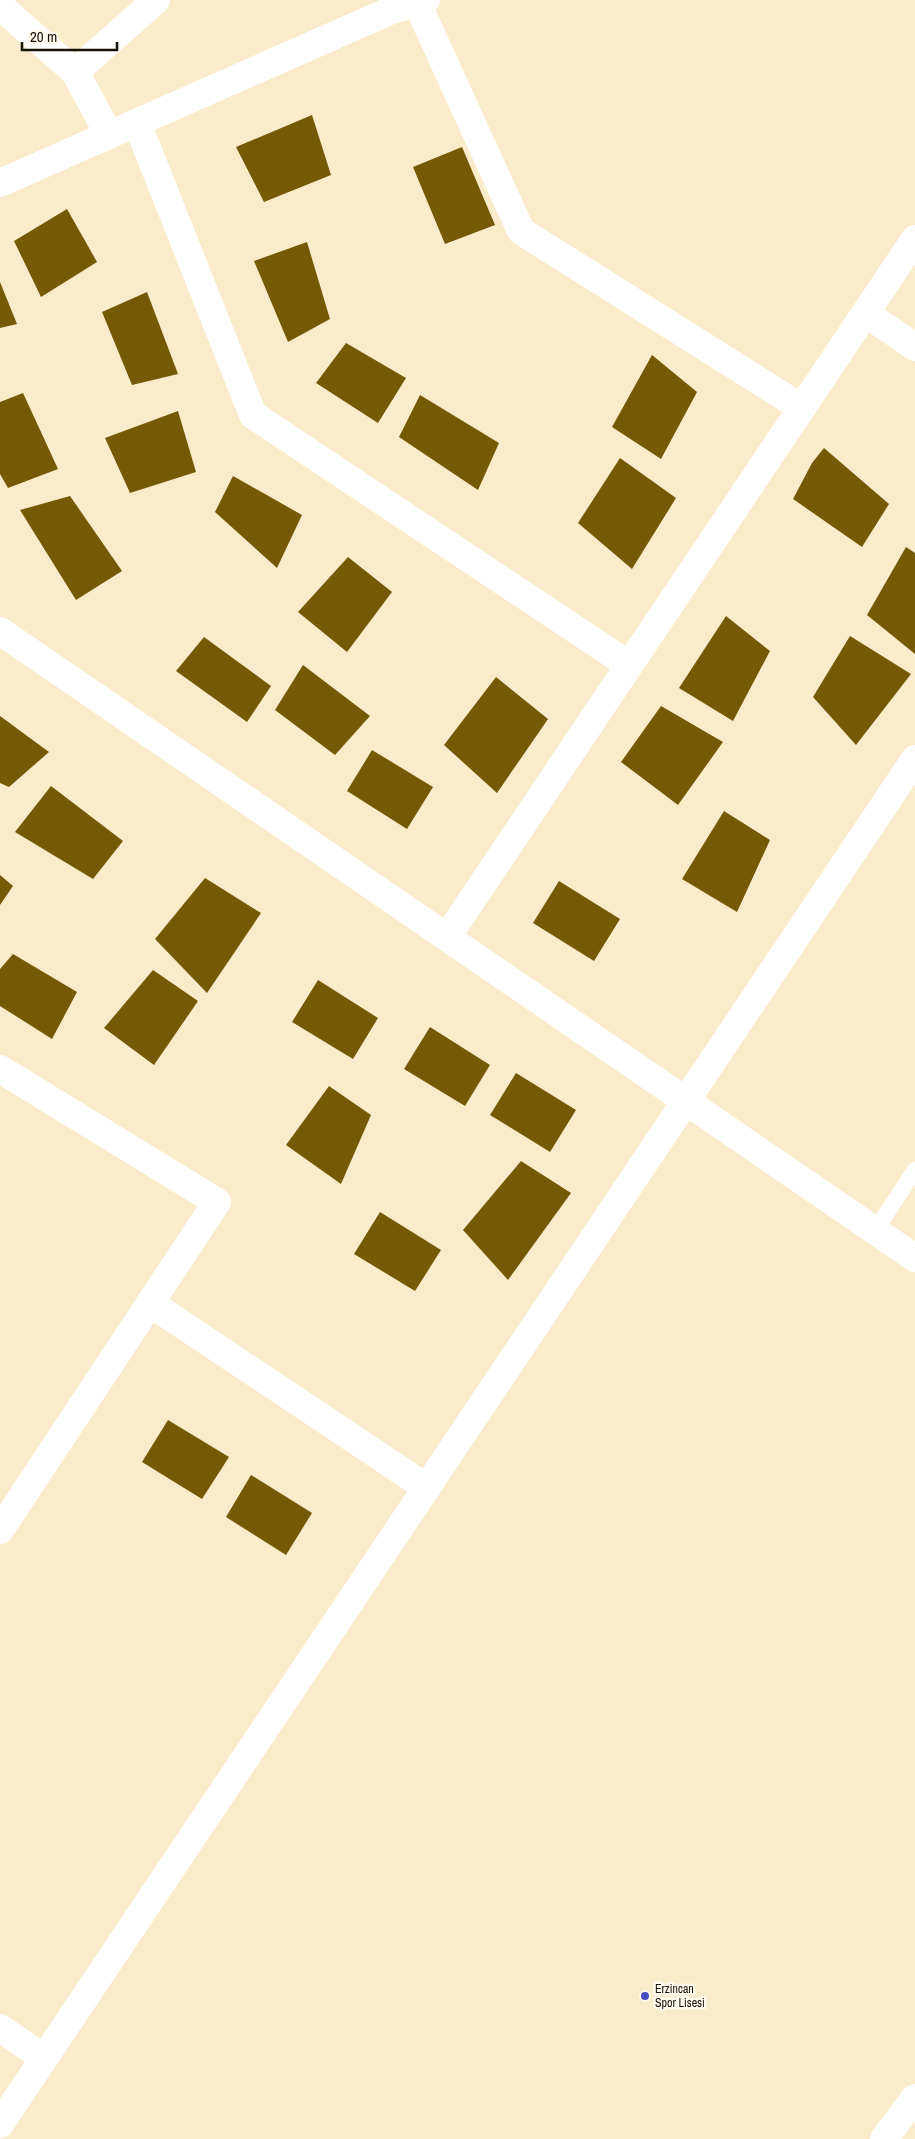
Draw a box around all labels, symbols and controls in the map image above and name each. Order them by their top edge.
scale bar [22,20,118,52]
text: 20 m [30,26,57,47]
place label: Erzincan Spor Lisesi [655,1981,705,2011]
marker: Erzincan Spor Lisesi [639,1990,651,2002]

